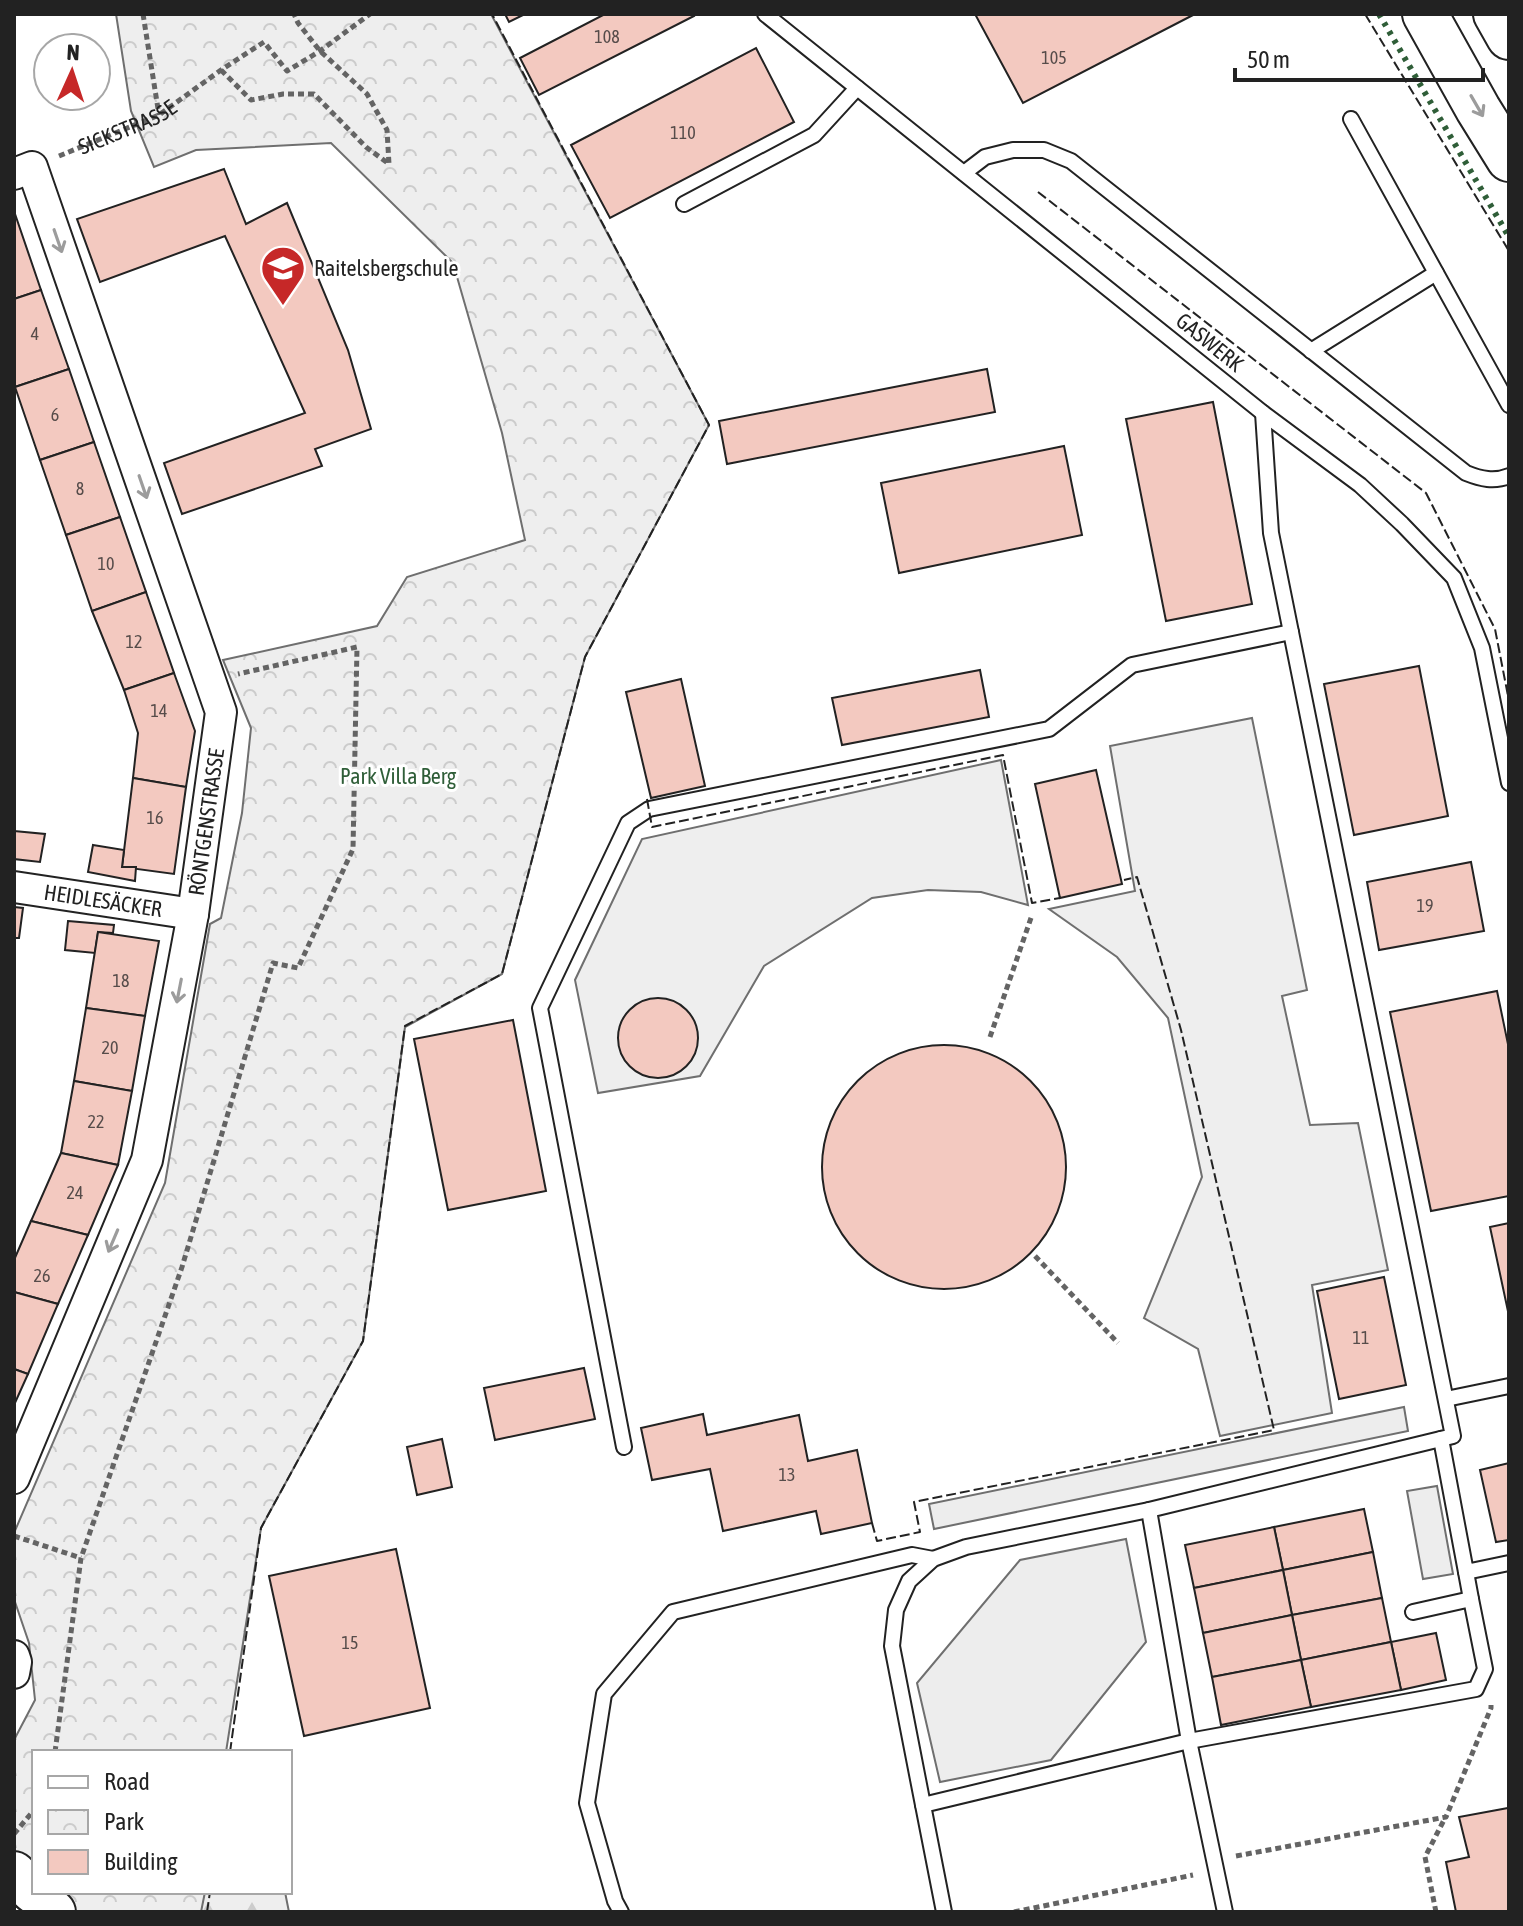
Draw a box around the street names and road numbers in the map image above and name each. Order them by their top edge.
street label: SICKSTRASSE [74,94,182,160]
street label: GASWERK [1171,307,1249,377]
street label: RÖNTGENSTRASSE [183,746,229,897]
street label: HEIDLESÄCKER [42,879,164,922]

